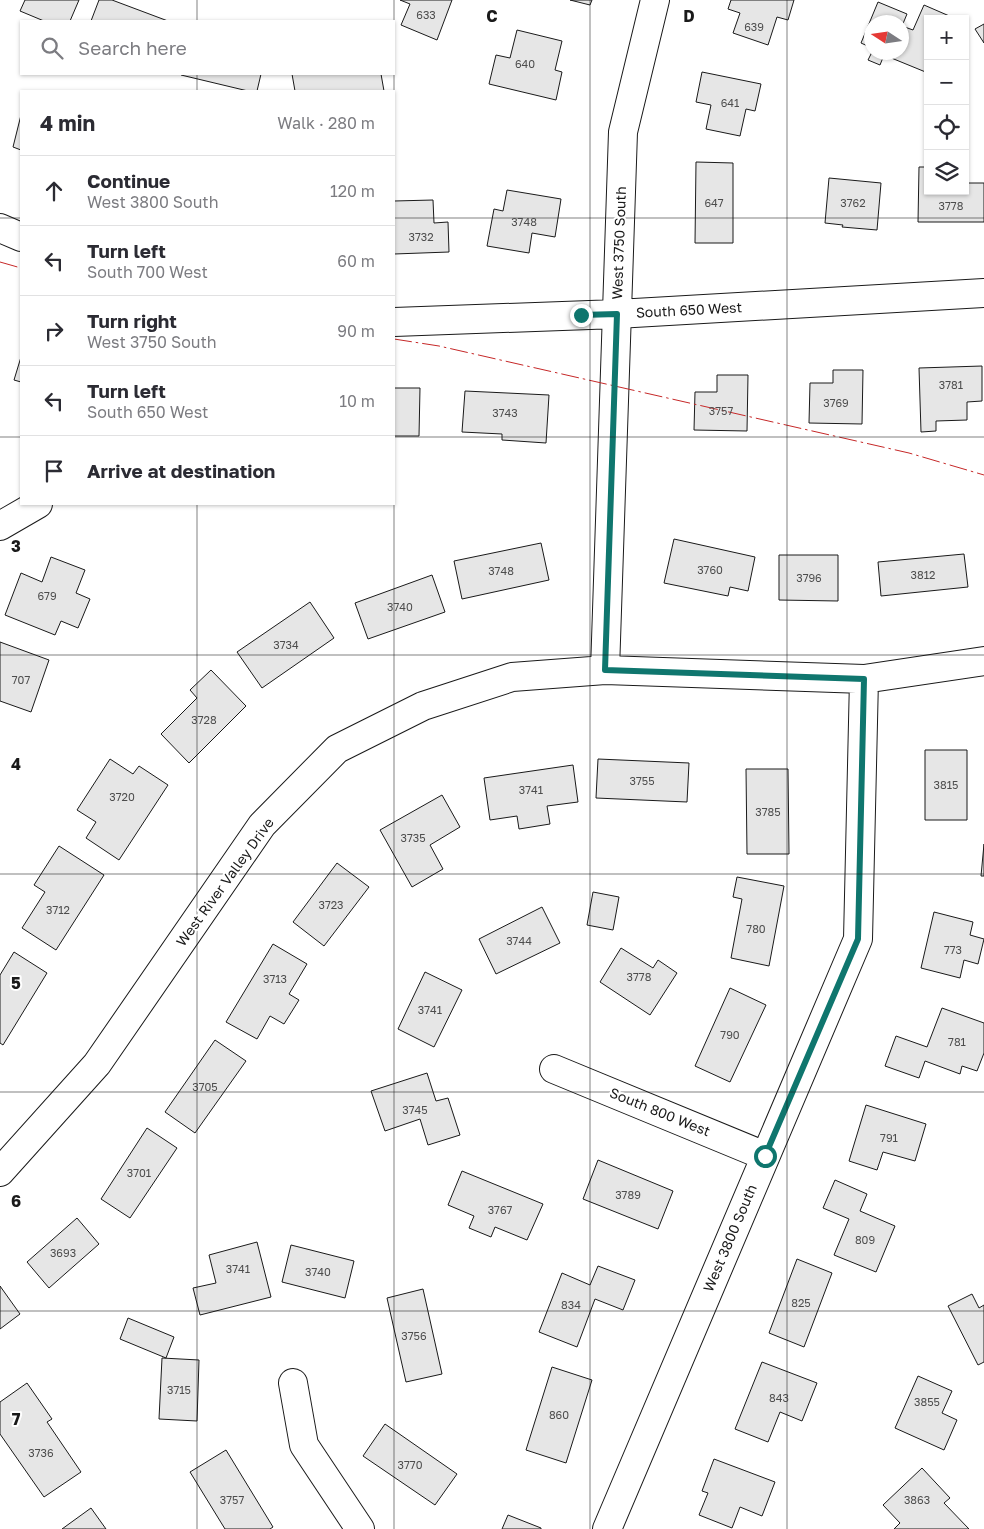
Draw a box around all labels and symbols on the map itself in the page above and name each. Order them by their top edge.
text: C [486,6,498,26]
text: D [683,6,695,26]
house number: 633 [416,8,436,21]
north arrow [864,15,909,60]
house number: 639 [744,20,764,33]
house number: 640 [515,57,535,70]
house number: 641 [721,96,739,109]
street label: West 3750 South [608,186,629,300]
house number: 647 [704,196,724,209]
house number: 3762 [840,196,866,209]
house number: 3778 [939,199,964,212]
house number: 3748 [511,215,537,228]
house number: 3732 [408,230,434,243]
street label: South 650 West [635,298,743,321]
route end [570,304,593,327]
house number: 3781 [939,378,963,391]
house number: 3769 [823,396,849,409]
house number: 3757 [709,404,733,417]
house number: 3743 [492,406,518,419]
text: 3 [11,536,21,556]
house number: 3760 [697,563,723,576]
house number: 3748 [488,564,514,577]
house number: 3812 [911,568,935,581]
house number: 3796 [796,571,822,584]
house number: 679 [37,589,57,602]
house number: 3740 [387,600,413,613]
house number: 3734 [273,638,299,651]
house number: 707 [12,673,30,686]
house number: 3728 [191,713,217,726]
text: 4 [11,754,21,774]
house number: 3755 [629,774,655,787]
house number: 3815 [934,778,958,791]
house number: 3741 [519,783,543,796]
house number: 3720 [109,790,135,803]
house number: 3785 [755,805,781,818]
street label: West River Valley Drive [172,814,277,949]
house number: 3735 [400,831,426,844]
house number: 3723 [318,898,344,911]
house number: 3712 [46,903,70,916]
house number: 780 [746,922,766,935]
house number: 3744 [506,934,532,947]
house number: 773 [944,943,962,956]
house number: 3778 [627,970,652,983]
house number: 3713 [263,972,287,985]
text: 5 [11,973,21,993]
house number: 3741 [418,1003,442,1016]
house number: 790 [720,1028,740,1041]
house number: 781 [948,1035,966,1048]
house number: 3705 [192,1080,218,1093]
street label: South 800 West [607,1084,713,1139]
house number: 3745 [402,1103,428,1116]
house number: 791 [880,1131,898,1144]
route start [754,1145,777,1168]
house number: 3701 [127,1166,151,1179]
street label: West 3800 South [699,1181,760,1294]
house number: 3789 [615,1188,641,1201]
text: 6 [11,1191,21,1211]
house number: 3767 [488,1203,513,1216]
house number: 809 [855,1233,875,1246]
house number: 3693 [50,1246,76,1259]
house number: 3741 [226,1262,250,1275]
house number: 3740 [305,1265,331,1278]
house number: 825 [791,1296,811,1309]
house number: 834 [561,1298,581,1311]
house number: 3756 [401,1329,427,1342]
house number: 3715 [167,1383,191,1396]
house number: 843 [769,1391,789,1404]
house number: 3855 [914,1395,940,1408]
house number: 860 [549,1408,569,1421]
text: 7 [12,1409,21,1429]
house number: 3736 [28,1446,54,1459]
house number: 3770 [398,1458,423,1471]
house number: 3757 [220,1493,244,1506]
house number: 3863 [904,1493,930,1506]

